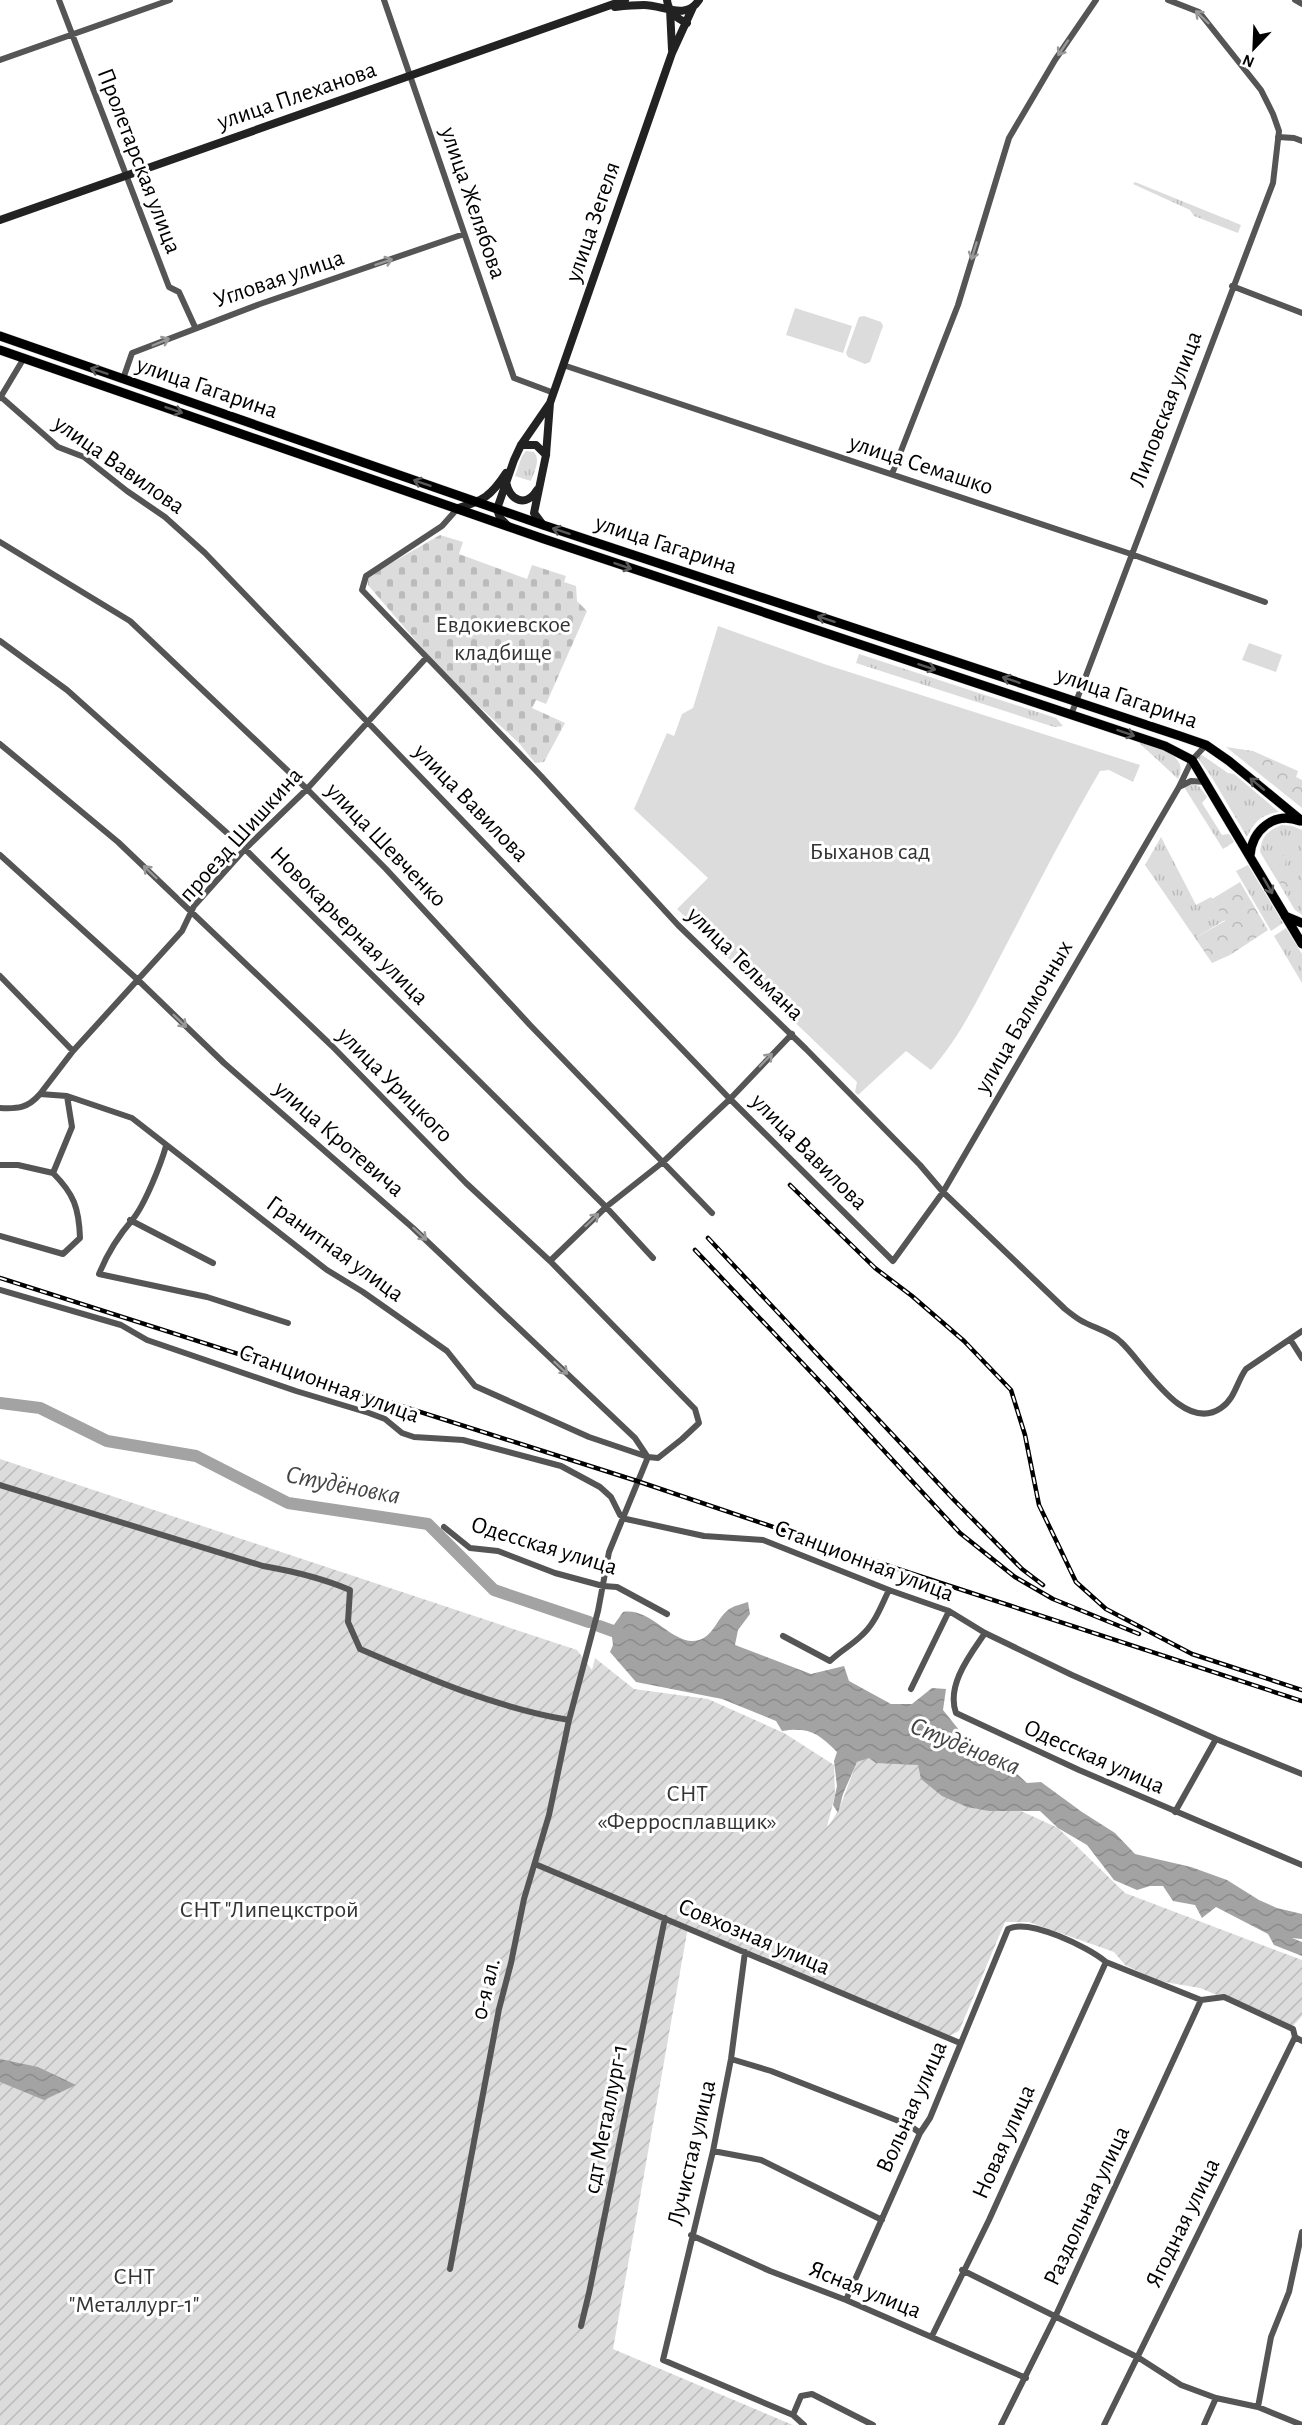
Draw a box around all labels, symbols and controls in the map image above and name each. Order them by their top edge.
one-way arrow [1194,10,1209,24]
north arrow [1224,18,1284,78]
one-way arrow [1057,40,1069,56]
text: N [1240,51,1257,70]
street label: улица Плеханова [213,58,380,135]
street label: Пролетарская улица [93,65,185,257]
street label: улица Желябова [435,123,510,282]
street label: улица Зегеля [561,159,625,286]
one-way arrow [968,241,979,260]
street label: Угловая улица [211,245,347,313]
one-way arrow [374,255,393,266]
street label: Липовская улица [1125,328,1207,490]
one-way arrow [151,336,169,347]
street label: улица Гагарина [132,352,281,423]
one-way arrow [90,364,109,375]
one-way arrow [164,406,183,417]
street label: улица Вавилова [48,411,189,519]
street label: улица Семашко [845,430,996,500]
one-way arrow [413,477,432,488]
street label: улица Гагарина [591,510,740,579]
one-way arrow [552,525,571,536]
one-way arrow [613,561,632,572]
one-way arrow [817,612,836,623]
park label: Евдокиевское кладбище [435,613,571,665]
one-way arrow [917,662,936,673]
street label: улица Гагарина [1052,662,1201,733]
one-way arrow [1002,674,1021,685]
one-way arrow [1116,728,1135,739]
street label: улица Вавилова [408,739,533,867]
street label: проезд Шишкина [175,763,307,907]
one-way arrow [1250,777,1265,791]
street label: улица Шевченко [320,778,451,912]
park label: Быханов сад [809,840,931,864]
street label: Новокарьерная улица [265,842,433,1010]
one-way arrow [142,865,157,880]
one-way arrow [1262,877,1274,894]
street label: улица Тельмана [681,902,808,1025]
street label: улица Балмочных [970,936,1078,1098]
one-way arrow [173,1013,188,1028]
street label: улица Урицкого [332,1022,457,1147]
one-way arrow [759,1052,773,1067]
street label: улица Кротевича [269,1076,409,1202]
street label: улица Вавилова [745,1088,872,1215]
street label: Гранитная улица [262,1191,408,1307]
one-way arrow [585,1213,600,1228]
one-way arrow [412,1227,427,1241]
street label: Станционная улица [236,1340,423,1428]
one-way arrow [554,1361,569,1375]
water label: Студёновка [284,1461,402,1509]
street label: Одесская улица [468,1512,620,1580]
street label: Станционная улица [771,1516,957,1606]
water label: Студёновка [906,1712,1024,1780]
street label: Одесская улица [1020,1715,1168,1799]
park label: СНТ «Ферросплавщик» [597,1782,777,1834]
street label: Совхозная улица [675,1894,834,1980]
park label: СНТ "Липецкстрой [179,1898,359,1922]
street label: 0-я ал. [467,1956,505,2022]
street label: Вольная улица [872,2037,952,2177]
street label: сдт Металлург-1 [580,2042,632,2196]
street label: Лучистая улица [664,2078,720,2228]
street label: Новая улица [968,2081,1040,2203]
street label: Раздольная улица [1040,2123,1134,2289]
street label: Ягодная улица [1141,2155,1225,2291]
street label: Ясная улица [806,2257,924,2323]
park label: СНТ "Металлург-1" [69,2265,199,2317]

